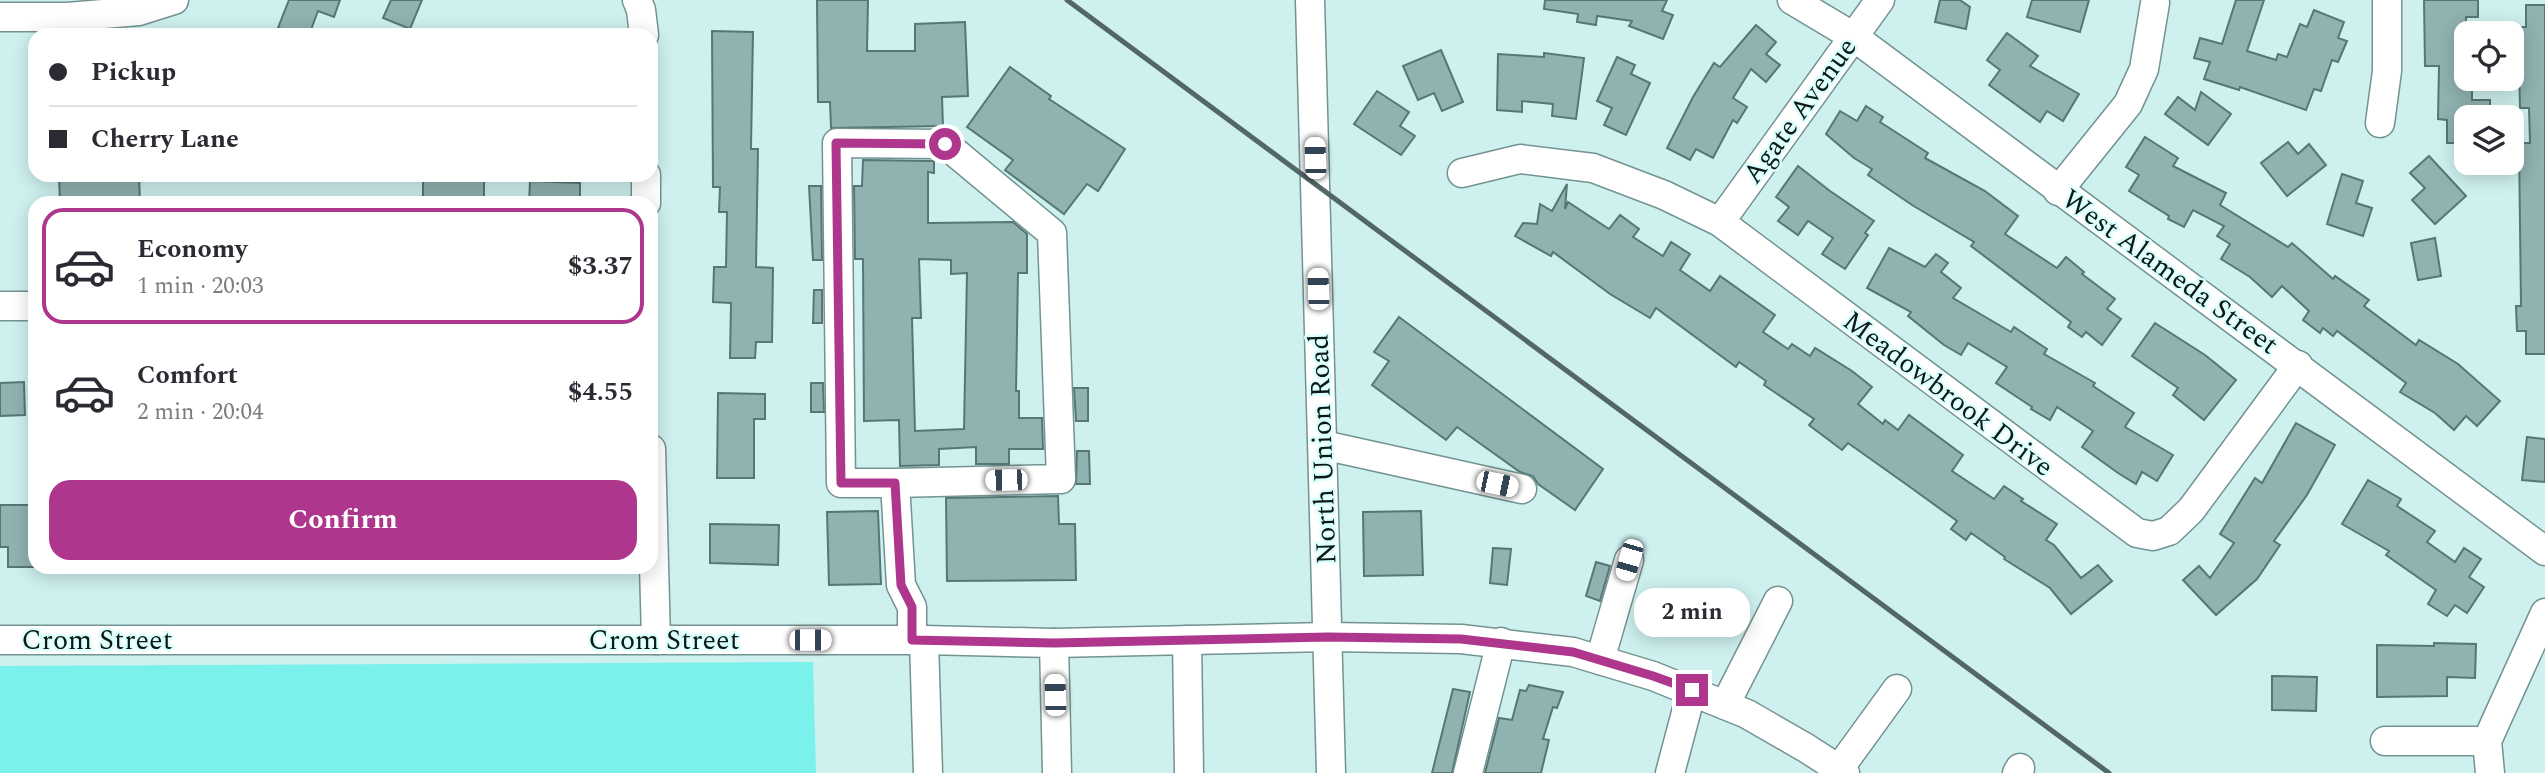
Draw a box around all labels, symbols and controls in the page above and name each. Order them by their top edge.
map controls [2454,21,2524,175]
button: locate [2454,21,2524,91]
street label: Agate Avenue [1732,29,1868,193]
text: Pickup [91,52,176,92]
button: layers [2454,105,2524,175]
text: Cherry Lane [91,119,239,159]
route start [929,128,961,160]
car [1304,137,1327,179]
street label: West Alameda Street [2052,178,2288,366]
text: Economy [137,229,247,269]
icon: car [53,235,116,298]
text: $3.37 [568,246,633,286]
car [1307,268,1330,310]
text: 1 min · 20:03 [137,269,264,304]
street label: Meadowbrook Drive [1833,300,2063,488]
street label: North Union Road [1297,333,1349,565]
text: Comfort [137,355,238,395]
icon: car [53,361,116,424]
text: $4.55 [568,372,633,412]
text: 2 min · 20:04 [137,395,264,430]
car [985,469,1028,491]
car [1475,469,1520,499]
button: Confirm [49,480,637,560]
car [1614,537,1645,583]
callout: 2 min [1634,588,1750,638]
text: 2 min [1661,595,1723,630]
street label: Crom Street [21,619,173,662]
street label: Crom Street [588,619,740,662]
car [790,630,832,651]
car [1044,674,1067,716]
route end [1676,674,1708,706]

